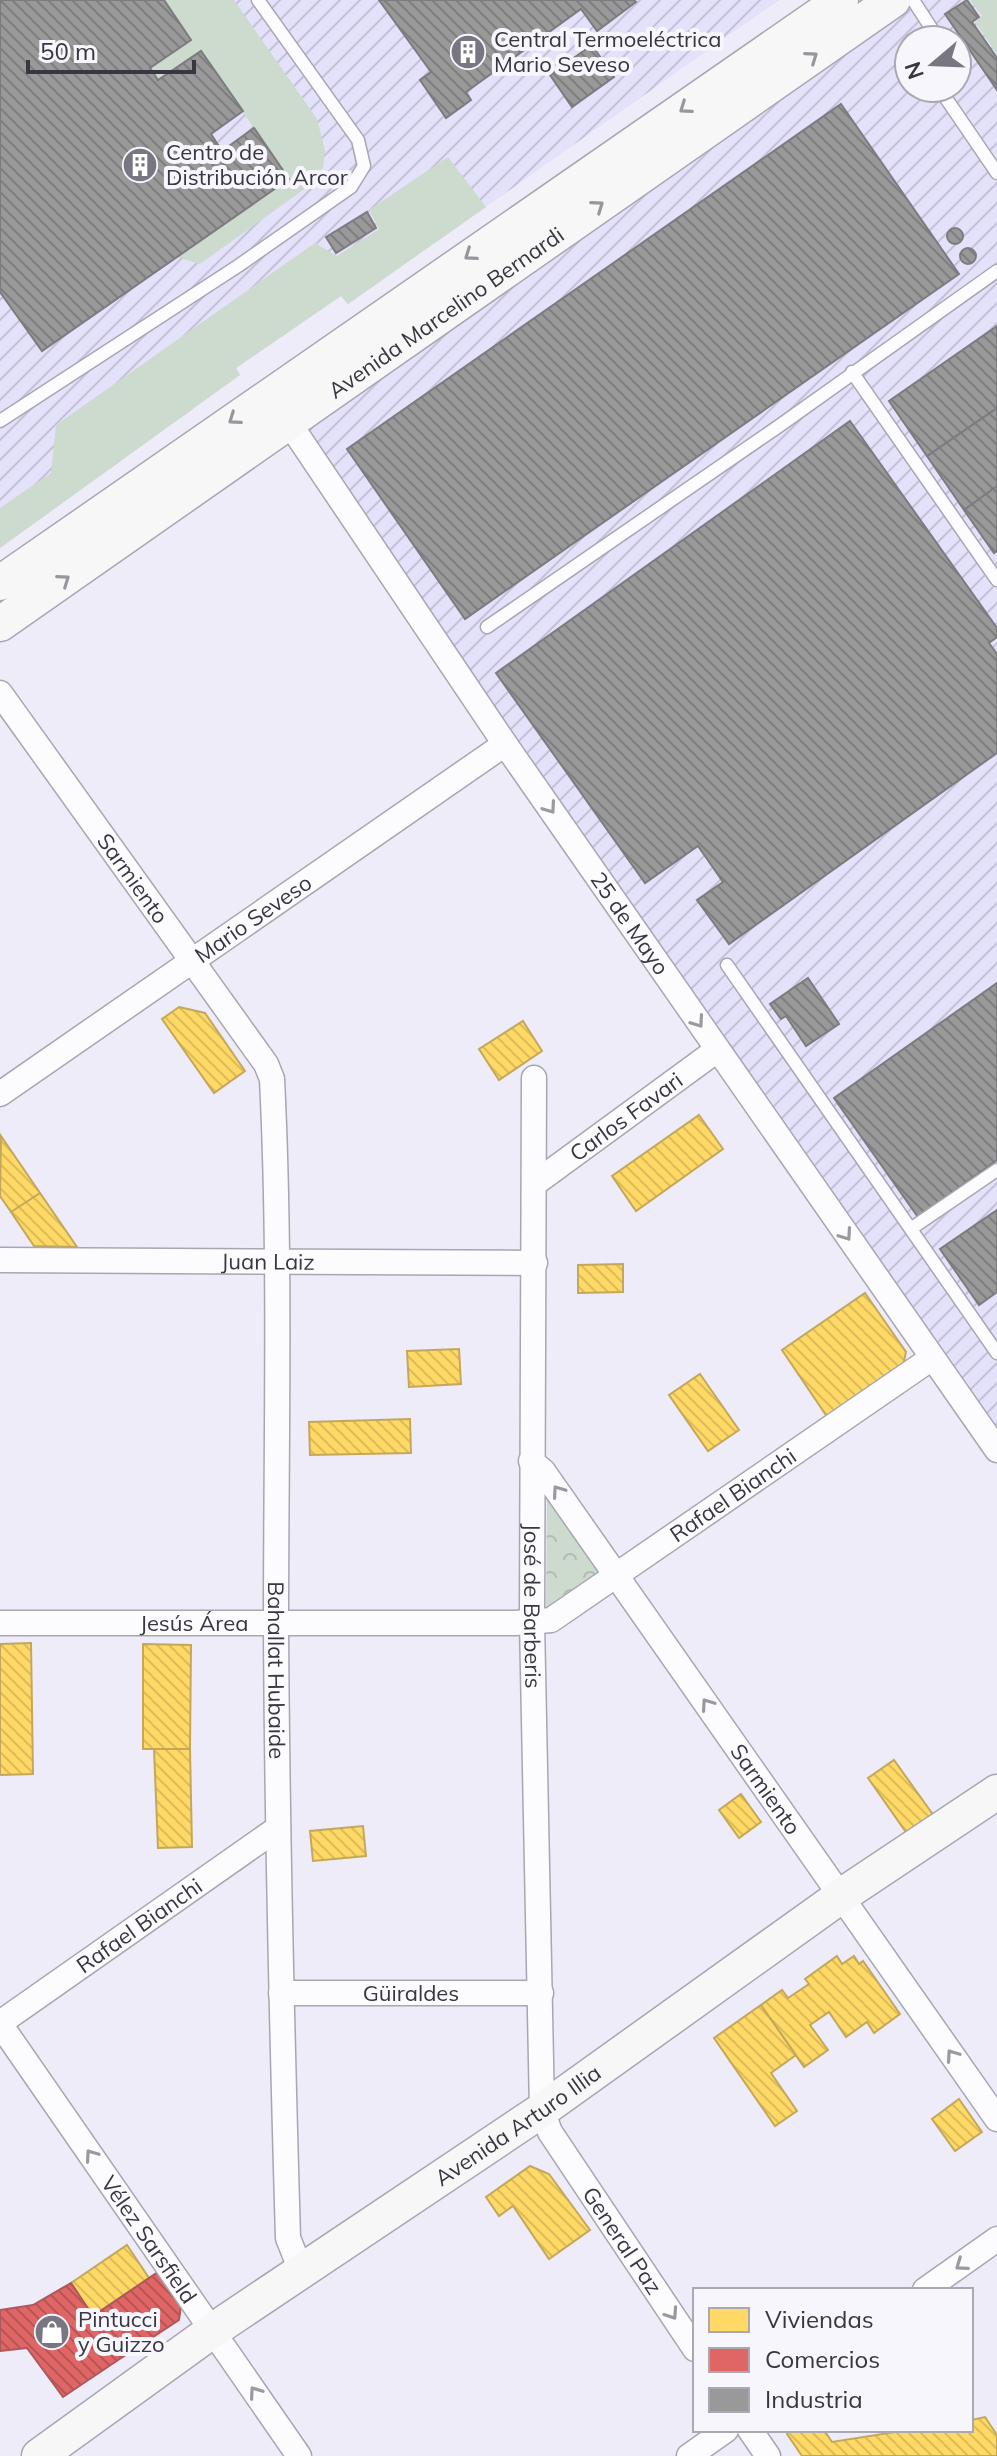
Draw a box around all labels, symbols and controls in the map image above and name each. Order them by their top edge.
scale bar [28,24,194,74]
north arrow [893,24,973,104]
place label: Central Termoeléctrica Mario Seveso [494,25,721,78]
building icon: Central Termoeléctrica Mario Seveso [449,33,487,71]
text: 50 m [40,36,96,66]
one-way arrow [803,52,817,67]
text: N [898,58,930,83]
one-way arrow [679,98,693,113]
place label: Centro de Distribución Arcor [166,138,348,191]
building icon: Centro de Distribución Arcor [121,146,159,184]
one-way arrow [590,201,604,216]
street label: Avenida Marcelino Bernardi [323,220,569,404]
one-way arrow [465,246,479,261]
one-way arrow [228,409,242,424]
one-way arrow [55,575,69,590]
one-way arrow [540,799,555,813]
street label: Sarmiento [91,828,175,929]
street label: 25 de Mayo [584,867,676,980]
street label: Mario Seveso [189,868,317,969]
one-way arrow [688,1013,703,1027]
street label: Carlos Favari [564,1066,688,1167]
one-way arrow [836,1226,851,1240]
street label: Juan Laiz [221,1247,315,1276]
street label: Rafael Bianchi [664,1442,802,1548]
one-way arrow [552,1486,567,1500]
street label: José de Barberis [518,1524,547,1689]
street label: Bahallat Hubaide [262,1581,291,1759]
street label: Jesús Área [140,1609,248,1637]
one-way arrow [702,1698,717,1712]
street label: Sarmiento [724,1738,807,1840]
street label: Rafael Bianchi [71,1872,207,1979]
street label: Güiraldes [363,1979,459,2007]
one-way arrow [947,2049,962,2063]
street label: Avenida Arturo Illia [429,2058,606,2192]
one-way arrow [86,2150,101,2164]
street label: Vélez Sarsfield [95,2170,203,2309]
street label: General Paz [577,2181,668,2300]
one-way arrow [956,2255,970,2270]
legend [693,2288,973,2432]
text: Viviendas [765,2304,874,2334]
place label: Pintucci y Guizzo [78,2305,165,2358]
one-way arrow [662,2305,677,2319]
shop icon: Pintucci y Guizzo [33,2313,71,2351]
text: Comercios [765,2344,880,2374]
text: Industria [765,2384,863,2414]
one-way arrow [250,2387,265,2401]

